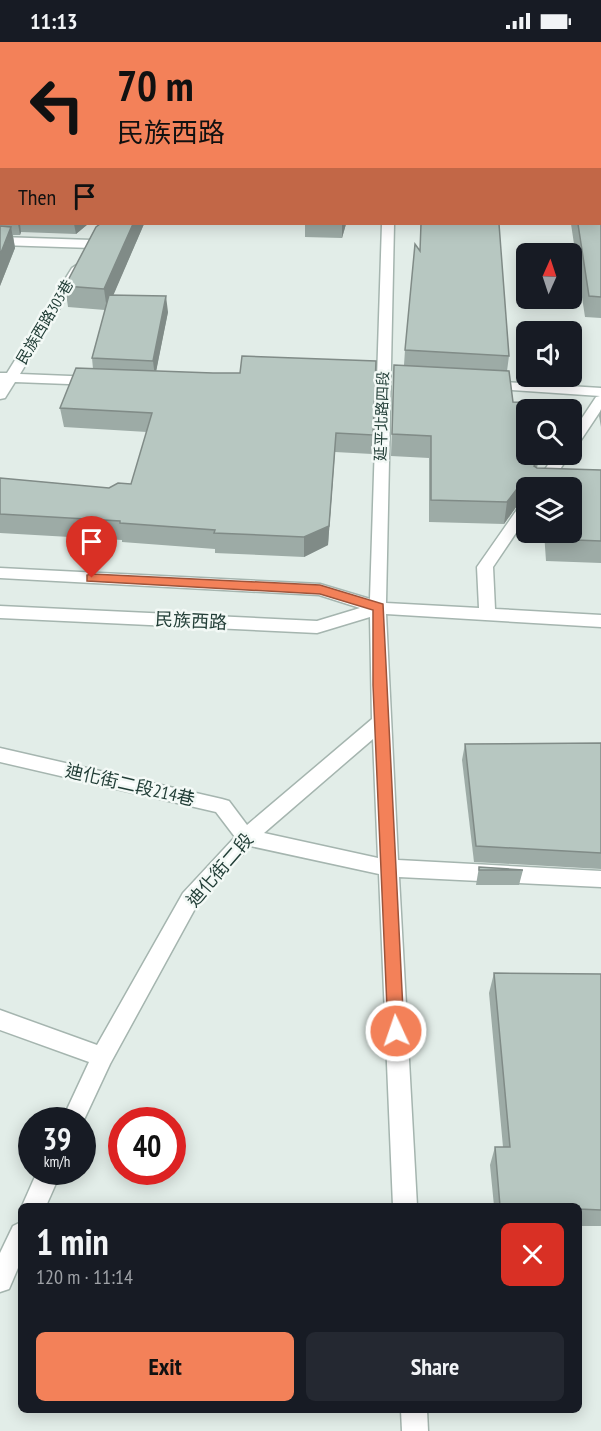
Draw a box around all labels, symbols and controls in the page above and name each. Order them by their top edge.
text: 11:13 [30,7,78,35]
text: 70 m [117,58,194,113]
icon: left [18,66,96,144]
text: 民族西路 [117,115,225,149]
icon: arrive [68,180,101,213]
text: Then [18,183,56,211]
north arrow [516,243,582,309]
map controls [516,243,582,543]
street label: 民族西路303巷 [12,276,77,367]
button: sound [516,321,582,387]
street label: 延平北路四段 [370,371,393,461]
button: search [516,399,582,465]
button: layers [516,477,582,543]
pin [66,516,117,578]
icon: arrive [75,525,108,558]
street label: 民族西路 [154,607,228,634]
street label: 迪化街二段214巷 [63,758,197,811]
street label: 迪化街二段 [181,828,258,911]
position arrow [364,999,428,1063]
speed limit sign: 40 [108,1107,186,1185]
text: 39 [43,1119,71,1158]
text: km/h [44,1152,70,1171]
text: 1 min [36,1218,109,1265]
button: close [501,1223,564,1286]
text: 120 m · 11:14 [36,1264,133,1290]
button: Exit [36,1332,294,1401]
button: Share [306,1332,564,1401]

